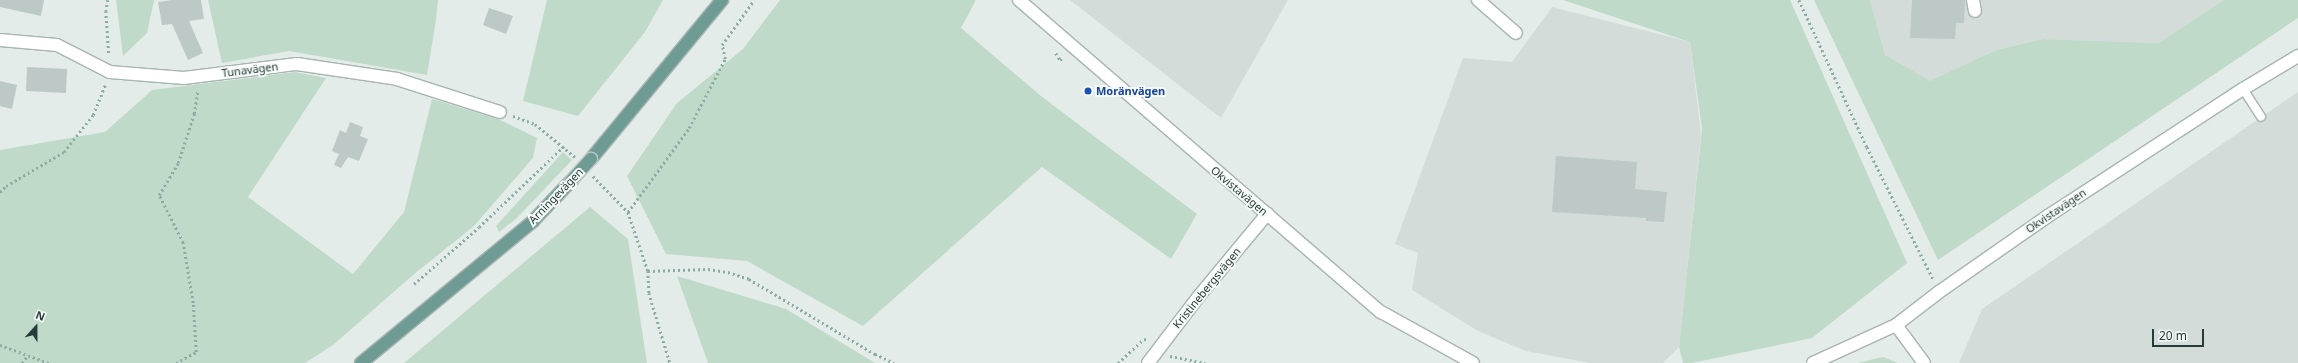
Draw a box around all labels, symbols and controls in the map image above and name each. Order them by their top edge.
street label: Tunavägen [221,60,279,80]
place label: Moränvägen [1096,84,1165,98]
marker: Moränvägen [1083,86,1093,96]
street label: Okvistavägen [1208,164,1270,218]
street label: Arningevägen [526,165,586,227]
street label: Okvistavägen [2023,186,2089,236]
street label: Kristinebergsvägen [1170,245,1244,331]
north arrow [16,307,56,347]
text: N [34,307,47,324]
scale bar [2154,321,2206,347]
text: 20 m [2159,327,2187,344]

